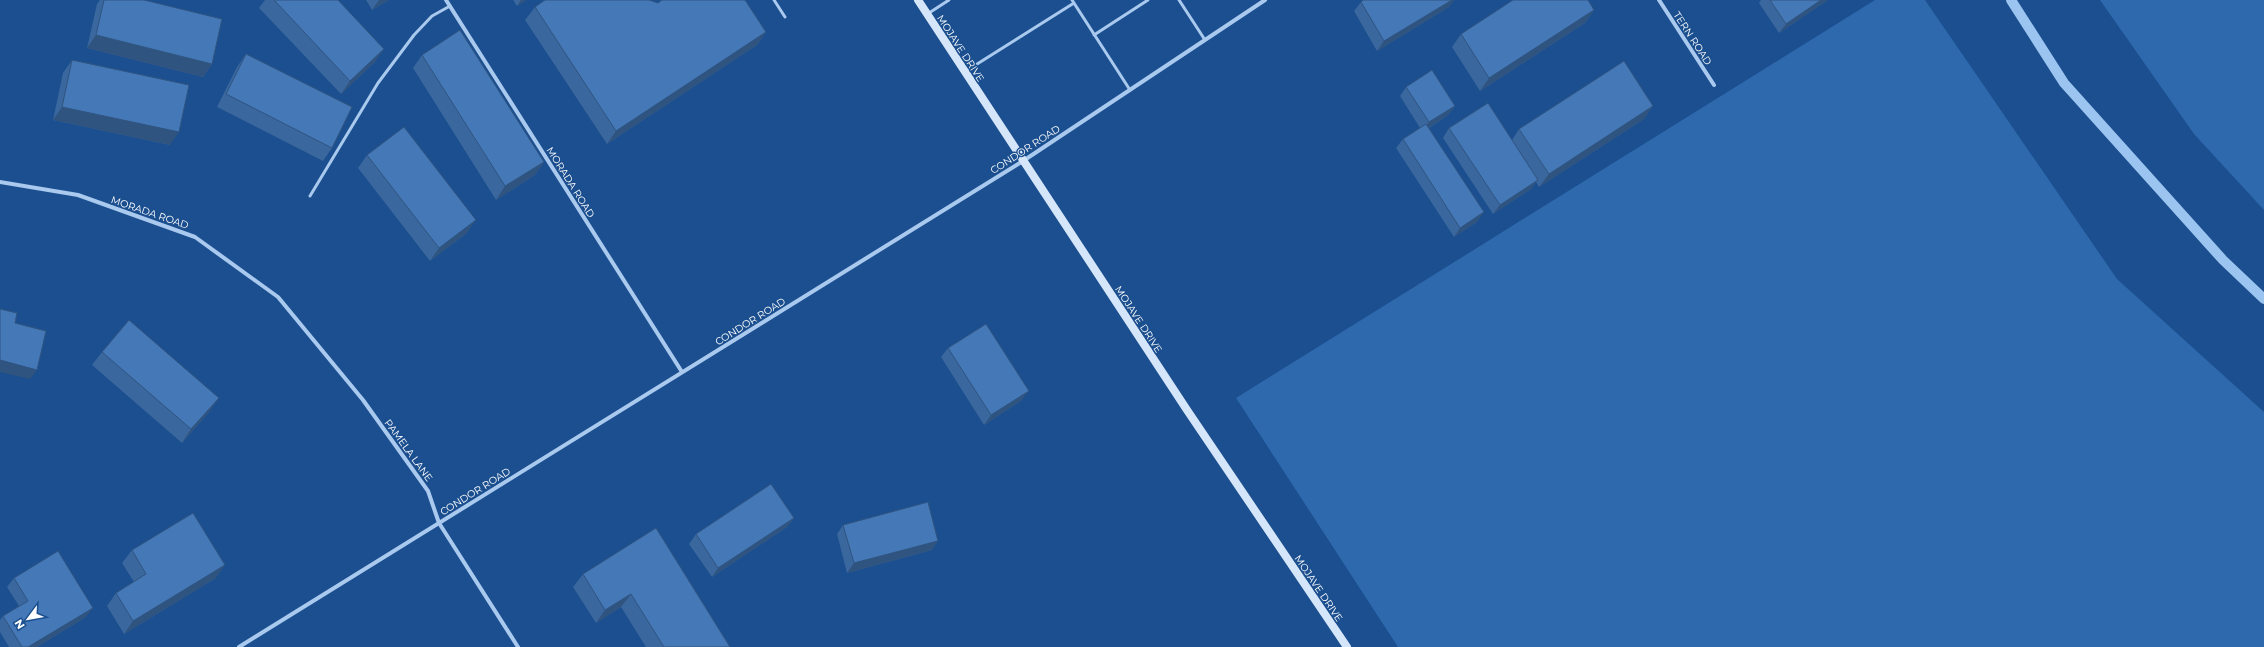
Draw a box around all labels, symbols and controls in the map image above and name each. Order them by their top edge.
street label: TERN ROAD [1670,9,1715,68]
street label: MOJAVE DRIVE [934,12,987,85]
street label: CONDOR ROAD [988,122,1063,177]
street label: MORADA ROAD [544,144,598,220]
street label: MORADA ROAD [109,193,190,232]
street label: MOJAVE DRIVE [1112,283,1165,356]
street label: CONDOR ROAD [713,295,788,348]
street label: PAMELA LANE [382,417,436,484]
street label: CONDOR ROAD [438,465,513,518]
street label: MOJAVE DRIVE [1292,553,1346,624]
north arrow [8,599,48,639]
text: N [11,617,28,632]

